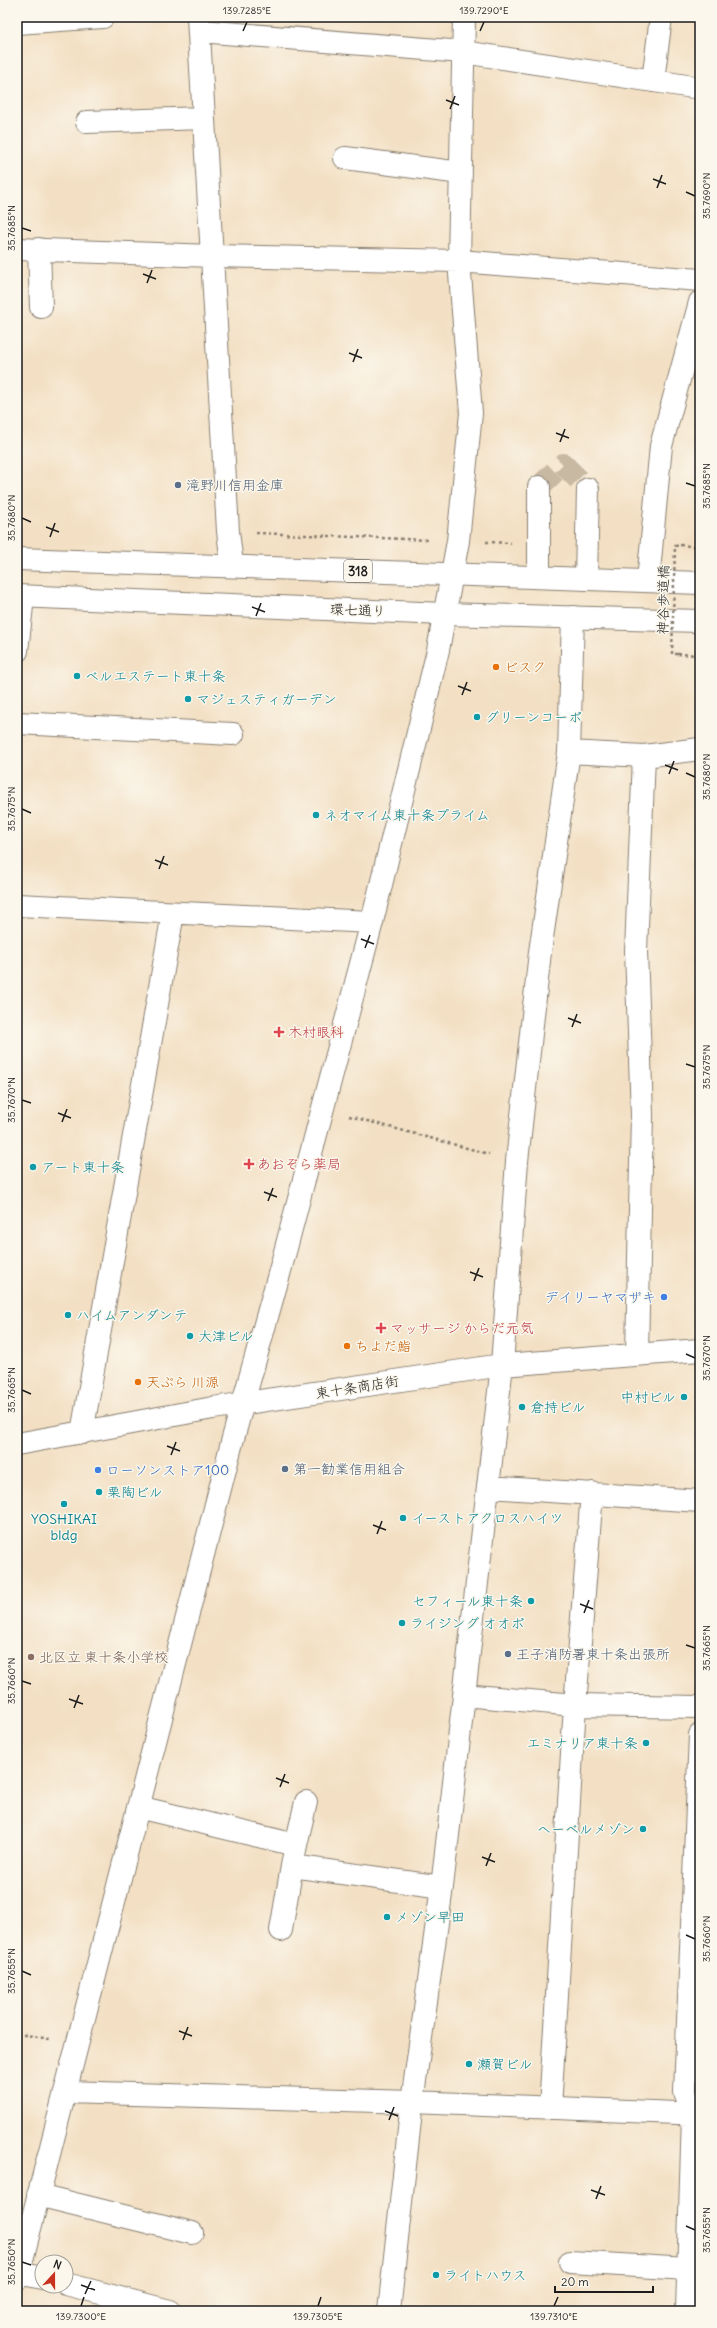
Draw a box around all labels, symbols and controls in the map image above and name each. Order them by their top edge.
text: 139.7285°E [223,4,271,17]
text: 139.7290°E [459,4,509,17]
text: 35.7690°N [700,173,713,219]
text: 35.7685°N [5,205,18,251]
text: 35.7685°N [700,463,713,509]
place label: 滝野川信用金庫 [186,476,284,494]
marker: 滝野川信用金庫 [173,480,183,490]
text: 35.7680°N [5,495,18,541]
road number: 318 [344,560,372,582]
street label: 神谷歩道橋 [653,565,673,635]
street label: 環七通り [330,600,386,620]
place label: ビスク [504,658,546,676]
marker: ビスク [491,662,501,672]
place label: ベルエステート東十条 [85,667,226,685]
marker: ベルエステート東十条 [72,671,82,681]
place label: マジェスティガーデン [196,690,337,708]
marker: マジェスティガーデン [183,694,193,704]
place label: グリーンコーポ [485,708,582,726]
marker: グリーンコーポ [472,712,482,722]
text: 35.7680°N [700,754,713,800]
text: 35.7675°N [5,787,18,831]
place label: ネオマイム東十条プライム [324,806,490,824]
marker: ネオマイム東十条プライム [311,810,321,820]
place label: 木村眼科 [288,1023,344,1041]
marker: 木村眼科 [273,1026,285,1038]
text: 35.7675°N [700,1045,713,1089]
text: 35.7670°N [5,1077,18,1123]
place label: あおぞら薬局 [257,1155,341,1173]
place label: アート東十条 [41,1158,124,1176]
marker: あおぞら薬局 [244,1159,254,1169]
marker: アート東十条 [28,1162,38,1172]
place label: デイリーヤマザキ [545,1288,656,1306]
marker: デイリーヤマザキ [659,1292,669,1302]
place label: ハイムアンダンテ [76,1306,187,1324]
marker: ハイムアンダンテ [63,1310,73,1320]
place label: マッサージ からだ元気 [390,1319,534,1337]
marker: マッサージ からだ元気 [375,1322,387,1334]
place label: 大津ビル [198,1327,254,1345]
marker: 大津ビル [185,1331,195,1341]
text: 35.7670°N [700,1335,713,1381]
place label: ちよだ鮨 [355,1337,411,1355]
marker: ちよだ鮨 [342,1341,352,1351]
text: 35.7665°N [5,1367,18,1413]
street label: 東十条商店街 [314,1372,400,1402]
place label: 天ぷら 川源 [146,1373,219,1391]
marker: 天ぷら 川源 [133,1377,143,1387]
place label: 中村ビル [620,1388,676,1406]
marker: 中村ビル [679,1392,689,1402]
place label: 倉持ビル [530,1398,586,1416]
marker: 倉持ビル [517,1402,527,1412]
place label: 第一勧業信用組合 [293,1460,405,1478]
place label: ローソンストア100 [106,1461,229,1479]
marker: 第一勧業信用組合 [280,1464,290,1474]
marker: ローソンストア100 [93,1465,103,1475]
place label: 栗陶ビル [107,1483,163,1501]
marker: 栗陶ビル [94,1487,104,1497]
marker: YOSHIKAI bldg [59,1499,69,1509]
place label: イーストアクロスハイツ [411,1509,563,1527]
place label: YOSHIKAI bldg [31,1510,97,1544]
marker: イーストアクロスハイツ [398,1513,408,1523]
place label: セフィール東十条 [412,1592,523,1610]
marker: セフィール東十条 [526,1596,536,1606]
place label: ライジング オオボ [410,1614,525,1632]
marker: ライジング オオボ [397,1618,407,1628]
text: 35.7665°N [700,1625,713,1671]
place label: 王子消防署東十条出張所 [516,1645,670,1663]
place label: 北区立 東十条小学校 [39,1648,168,1666]
marker: 王子消防署東十条出張所 [503,1649,513,1659]
marker: 北区立 東十条小学校 [26,1652,36,1662]
text: 35.7660°N [5,1658,18,1704]
place label: エミナリア東十条 [526,1734,638,1752]
marker: エミナリア東十条 [641,1738,651,1748]
place label: ヘーベルメゾン [537,1820,635,1838]
marker: ヘーベルメゾン [638,1824,648,1834]
place label: メゾン早田 [395,1908,465,1926]
marker: メゾン早田 [382,1912,392,1922]
text: 35.7660°N [700,1916,713,1962]
text: 35.7655°N [5,1948,18,1994]
place label: 瀬賀ビル [477,2055,533,2073]
marker: 瀬賀ビル [464,2059,474,2069]
text: 35.7655°N [700,2207,713,2253]
text: 35.7650°N [5,2239,18,2285]
north arrow [34,2254,74,2294]
text: N [52,2257,64,2273]
place label: ライトハウス [444,2266,527,2284]
scale bar [555,2268,653,2294]
marker: ライトハウス [431,2270,441,2280]
text: 20 m [561,2274,589,2289]
text: 139.7300°E [56,2310,106,2323]
text: 139.7305°E [293,2310,343,2323]
text: 139.7310°E [530,2310,578,2323]

